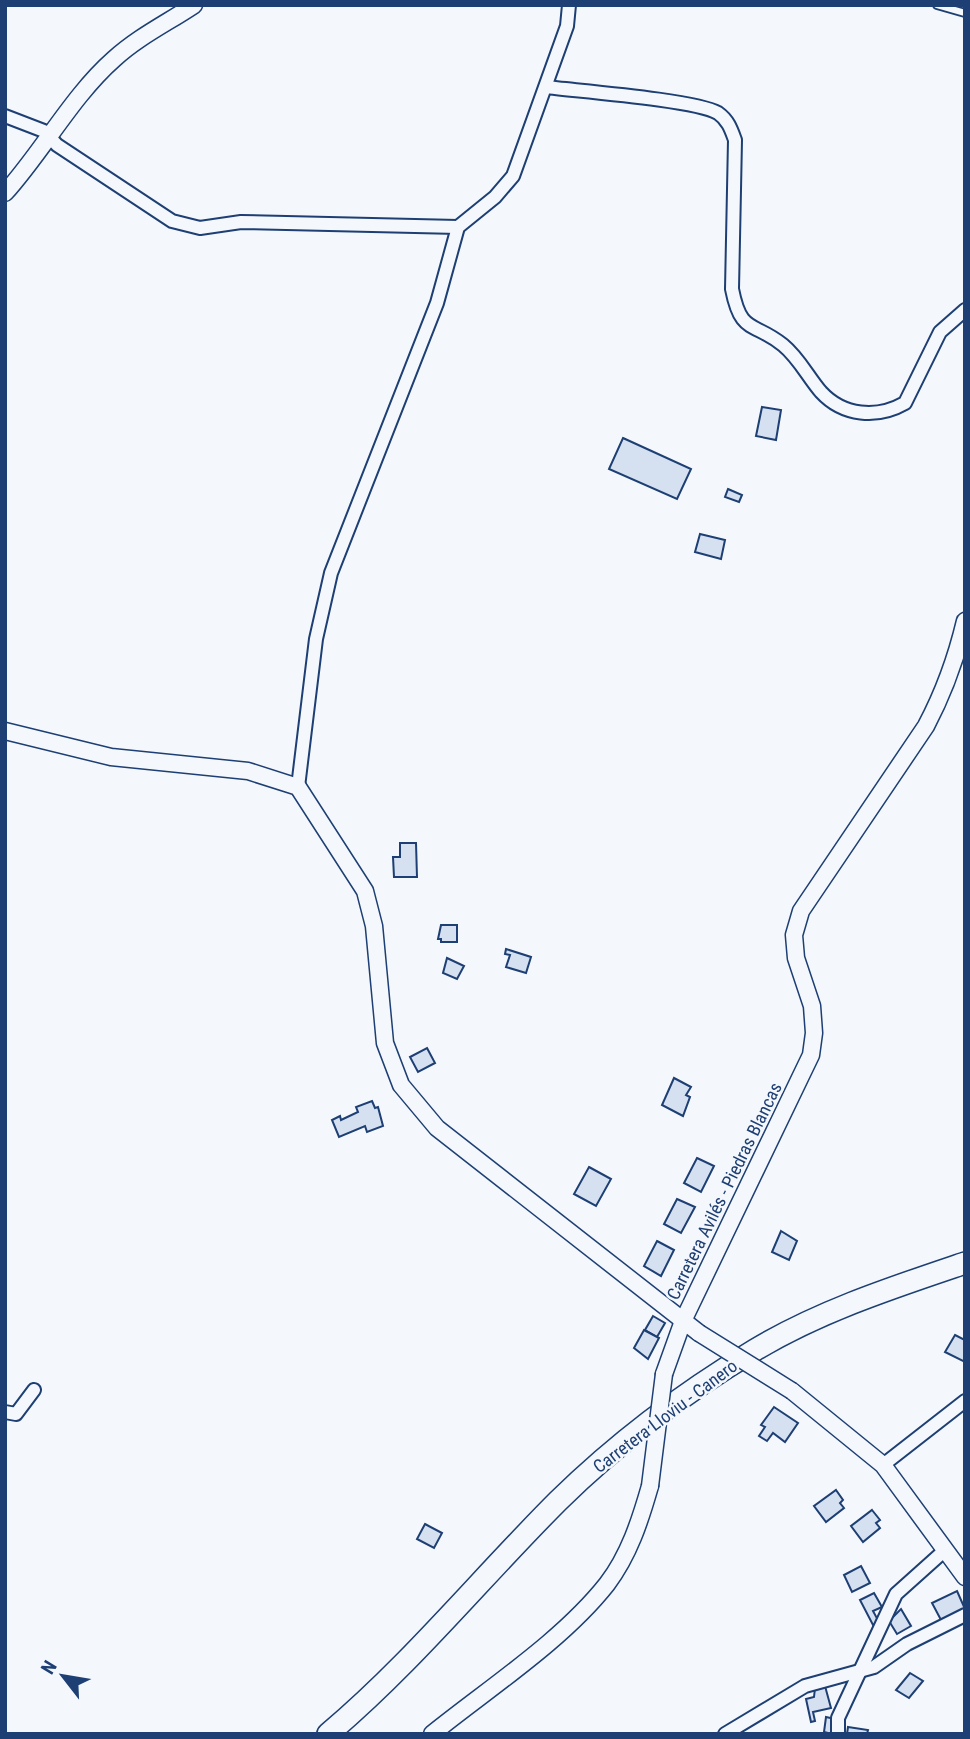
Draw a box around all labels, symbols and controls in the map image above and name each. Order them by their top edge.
street label: Carretera Avilés - Piedras Blancas [662,1079,786,1303]
street label: Carretera Lloviu - Canero [589,1355,741,1477]
north arrow [28,1641,98,1711]
text: N [36,1657,62,1678]

